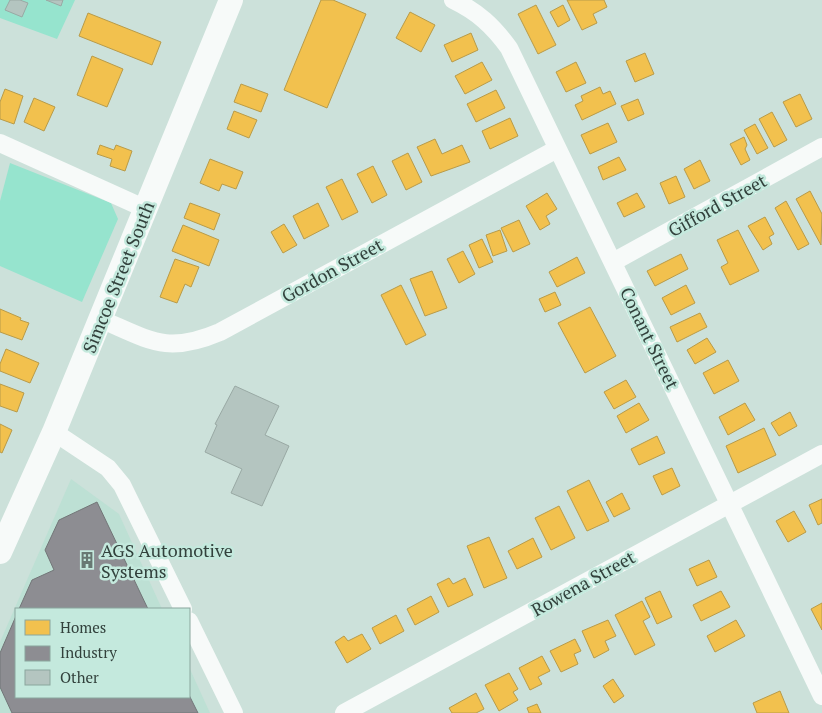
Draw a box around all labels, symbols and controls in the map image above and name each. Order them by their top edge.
street label: Gifford Street [663,168,771,242]
street label: Simcoe Street South [77,197,160,356]
street label: Gordon Street [277,232,387,308]
street label: Conant Street [615,283,685,393]
place label: AGS Automotive Systems [101,538,233,583]
street label: Rowena Street [527,544,639,621]
building icon: AGS Automotive Systems [77,550,97,570]
legend [15,608,190,698]
text: Homes [60,617,106,637]
text: Industry [60,642,117,662]
text: Other [60,667,99,687]

